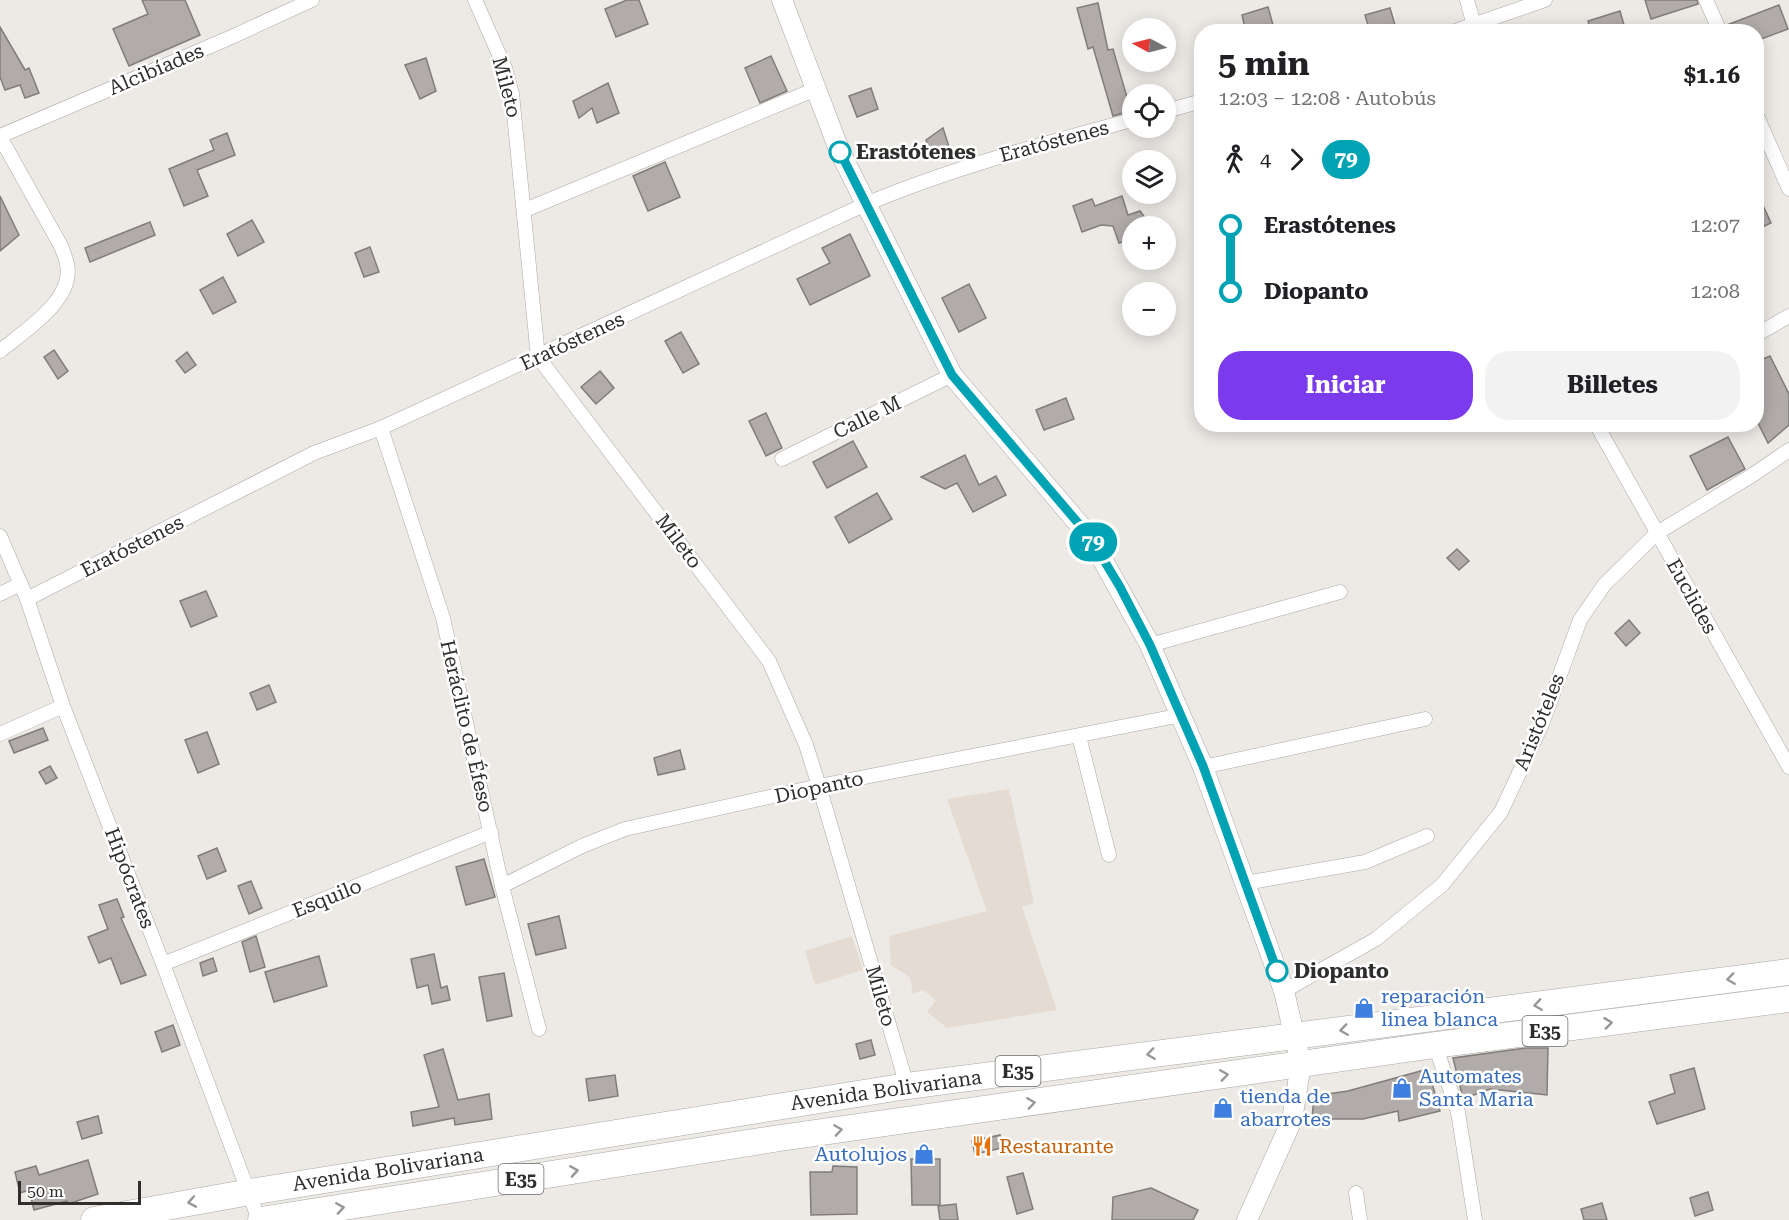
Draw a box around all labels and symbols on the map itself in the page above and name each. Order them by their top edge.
north arrow [1122,18,1176,72]
street label: Alcibíades [105,38,207,100]
street label: Mileto [487,54,527,120]
street label: Eratóstenes [997,115,1111,167]
place label: Erastótenes [856,140,976,164]
marker: Erastótenes [829,141,851,163]
street label: Eratóstenes [516,306,628,376]
street label: Calle M [829,390,905,444]
street label: Mileto [651,509,707,573]
street label: Eratóstenes [77,510,187,582]
line badge: 79 [1066,522,1120,562]
street label: Euclides [1662,554,1722,638]
street label: Heráclito de Éfeso [435,637,499,815]
street label: Aristóteles [1509,670,1569,774]
street label: Diopanto [772,766,866,808]
street label: Hipócrates [100,824,160,932]
street label: Esquilo [289,873,365,923]
place label: Diopanto [1294,959,1389,983]
marker: Diopanto [1266,960,1288,982]
street label: Mileto [861,963,901,1029]
one-way arrow [1726,973,1736,985]
place label: reparación linea blanca [1381,984,1498,1031]
shop icon: reparación linea blanca [1352,996,1376,1020]
one-way arrow [1533,998,1542,1010]
road number: E35 [1522,1016,1568,1046]
one-way arrow [1604,1017,1613,1029]
one-way arrow [1340,1024,1349,1036]
one-way arrow [1146,1047,1155,1059]
road number: E35 [996,1056,1040,1086]
place label: Automates Santa Maria [1419,1064,1534,1111]
street label: Avenida Bolivariana [789,1065,983,1115]
one-way arrow [1220,1070,1229,1082]
shop icon: Automates Santa Maria [1390,1076,1414,1100]
place label: tienda de abarrotes [1240,1084,1331,1131]
shop icon: tienda de abarrotes [1211,1096,1235,1120]
one-way arrow [1027,1097,1036,1109]
one-way arrow [833,1124,843,1136]
restaurant icon: Restaurante [970,1134,994,1158]
place label: Restaurante [999,1134,1114,1158]
street label: Avenida Bolivariana [291,1142,485,1196]
place label: Autolujos [815,1142,907,1166]
shop icon: Autolujos [912,1142,936,1166]
road number: E35 [498,1164,544,1194]
one-way arrow [569,1165,578,1177]
scale bar [18,1178,141,1206]
one-way arrow [187,1195,197,1208]
one-way arrow [335,1202,344,1214]

